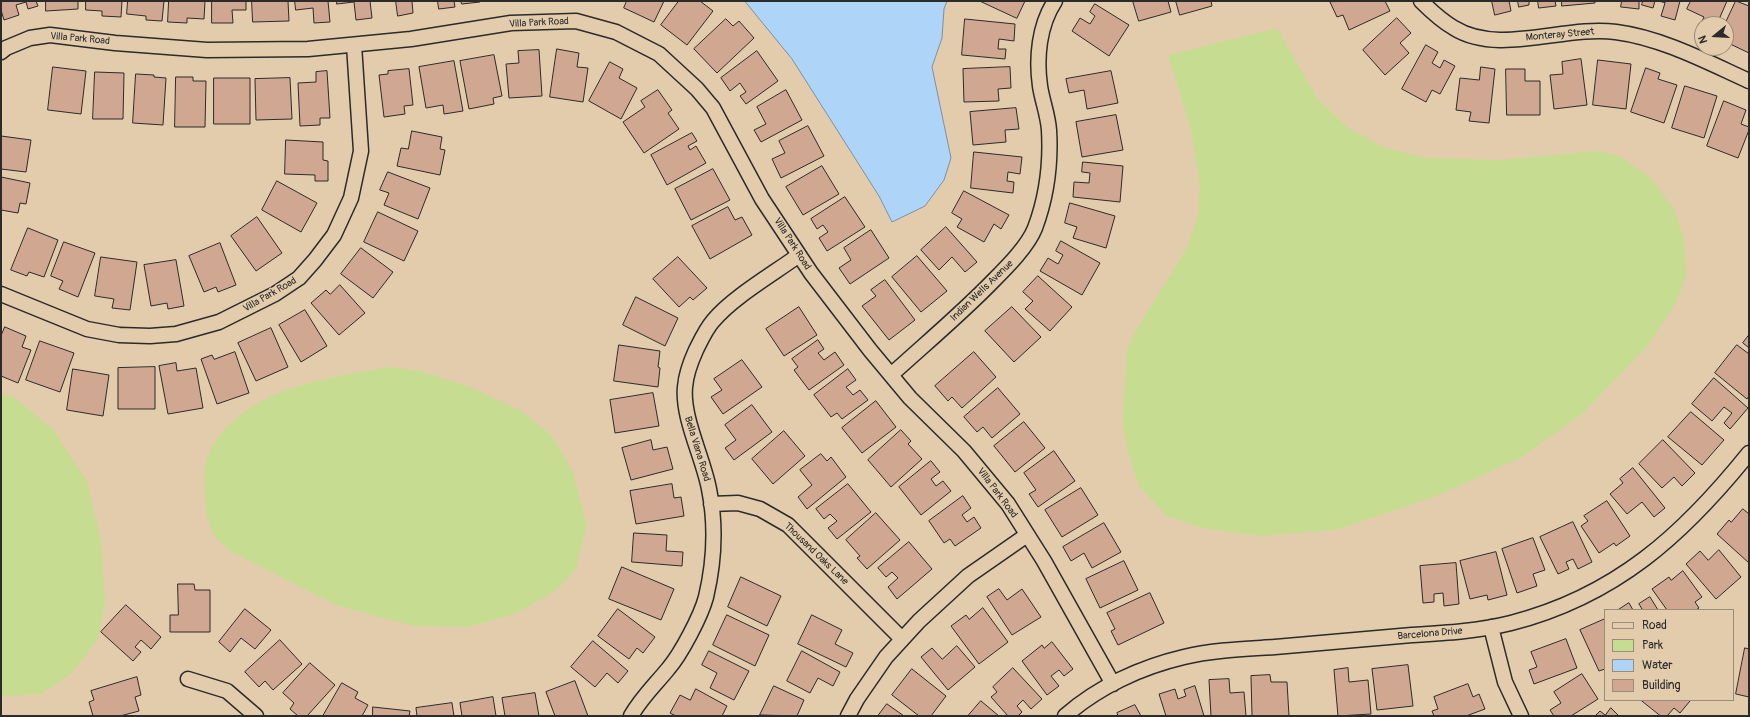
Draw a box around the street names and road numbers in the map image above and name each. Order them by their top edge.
street label: Villa Park Road [509,15,569,31]
street label: Monteray Street [1525,26,1595,44]
street label: Villa Park Road [50,30,110,48]
street label: Villa Park Road [771,216,813,272]
street label: Indian Wells Avenue [948,258,1016,324]
street label: Villa Park Road [241,275,299,315]
street label: Bella Viana Road [681,415,713,483]
street label: Villa Park Road [974,466,1020,520]
street label: Thousand Oaks Lane [781,520,851,588]
street label: Barcelona Drive [1397,625,1463,643]

